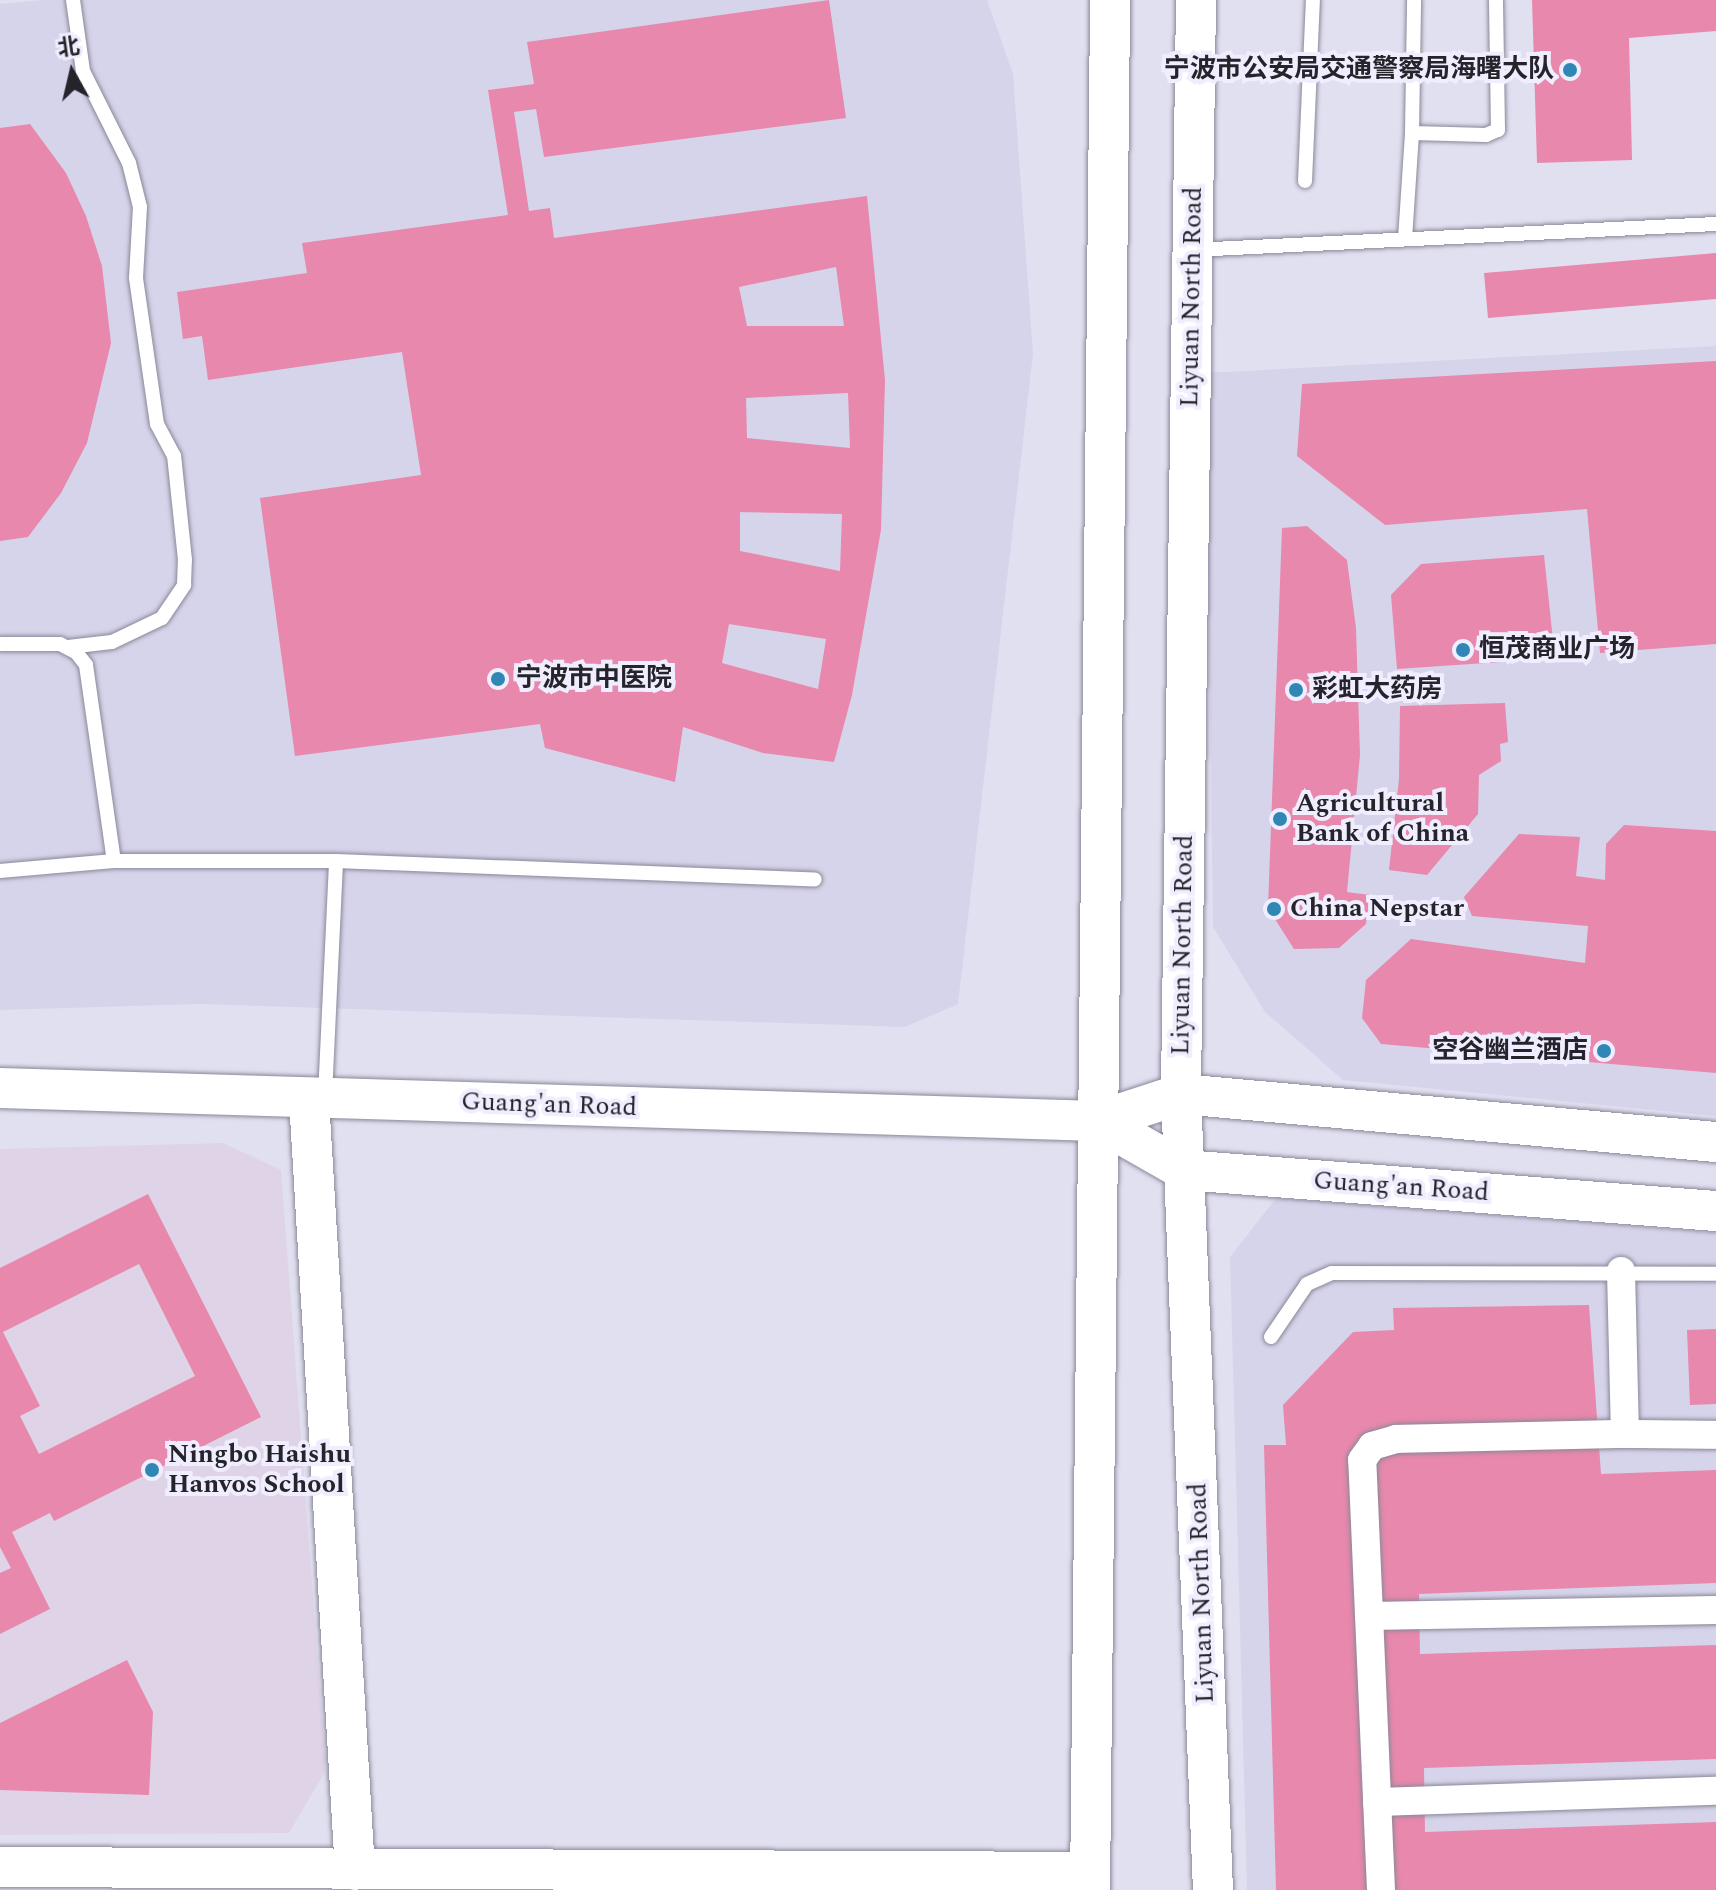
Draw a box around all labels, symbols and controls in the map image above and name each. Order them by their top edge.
text: 北 [55,30,82,66]
north arrow [32,32,112,112]
place label: 宁波市公安局交通警察局海曙大队 [1164,54,1554,86]
marker: 宁波市公安局交通警察局海曙大队 [1561,61,1579,79]
street label: Liyuan North Road [1174,186,1210,408]
place label: 恒茂商业广场 [1479,634,1635,666]
marker: 恒茂商业广场 [1454,641,1472,659]
place label: 宁波市中医院 [516,663,672,695]
marker: 宁波市中医院 [487,668,509,690]
place label: 彩虹大药房 [1312,674,1442,706]
marker: 彩虹大药房 [1287,681,1305,699]
place label: Agricultural Bank of China [1296,788,1469,850]
marker: Agricultural Bank of China [1271,810,1289,828]
street label: Liyuan North Road [1165,834,1201,1056]
place label: China Nepstar [1290,893,1464,925]
marker: China Nepstar [1265,900,1283,918]
place label: 空谷幽兰酒店 [1432,1035,1588,1067]
marker: 空谷幽兰酒店 [1595,1042,1613,1060]
street label: Guang'an Road [461,1086,637,1124]
street label: Guang'an Road [1312,1165,1490,1209]
place label: Ningbo Haishu Hanvos School [168,1439,351,1500]
marker: Ningbo Haishu Hanvos School [143,1461,161,1479]
street label: Liyuan North Road [1183,1482,1221,1704]

